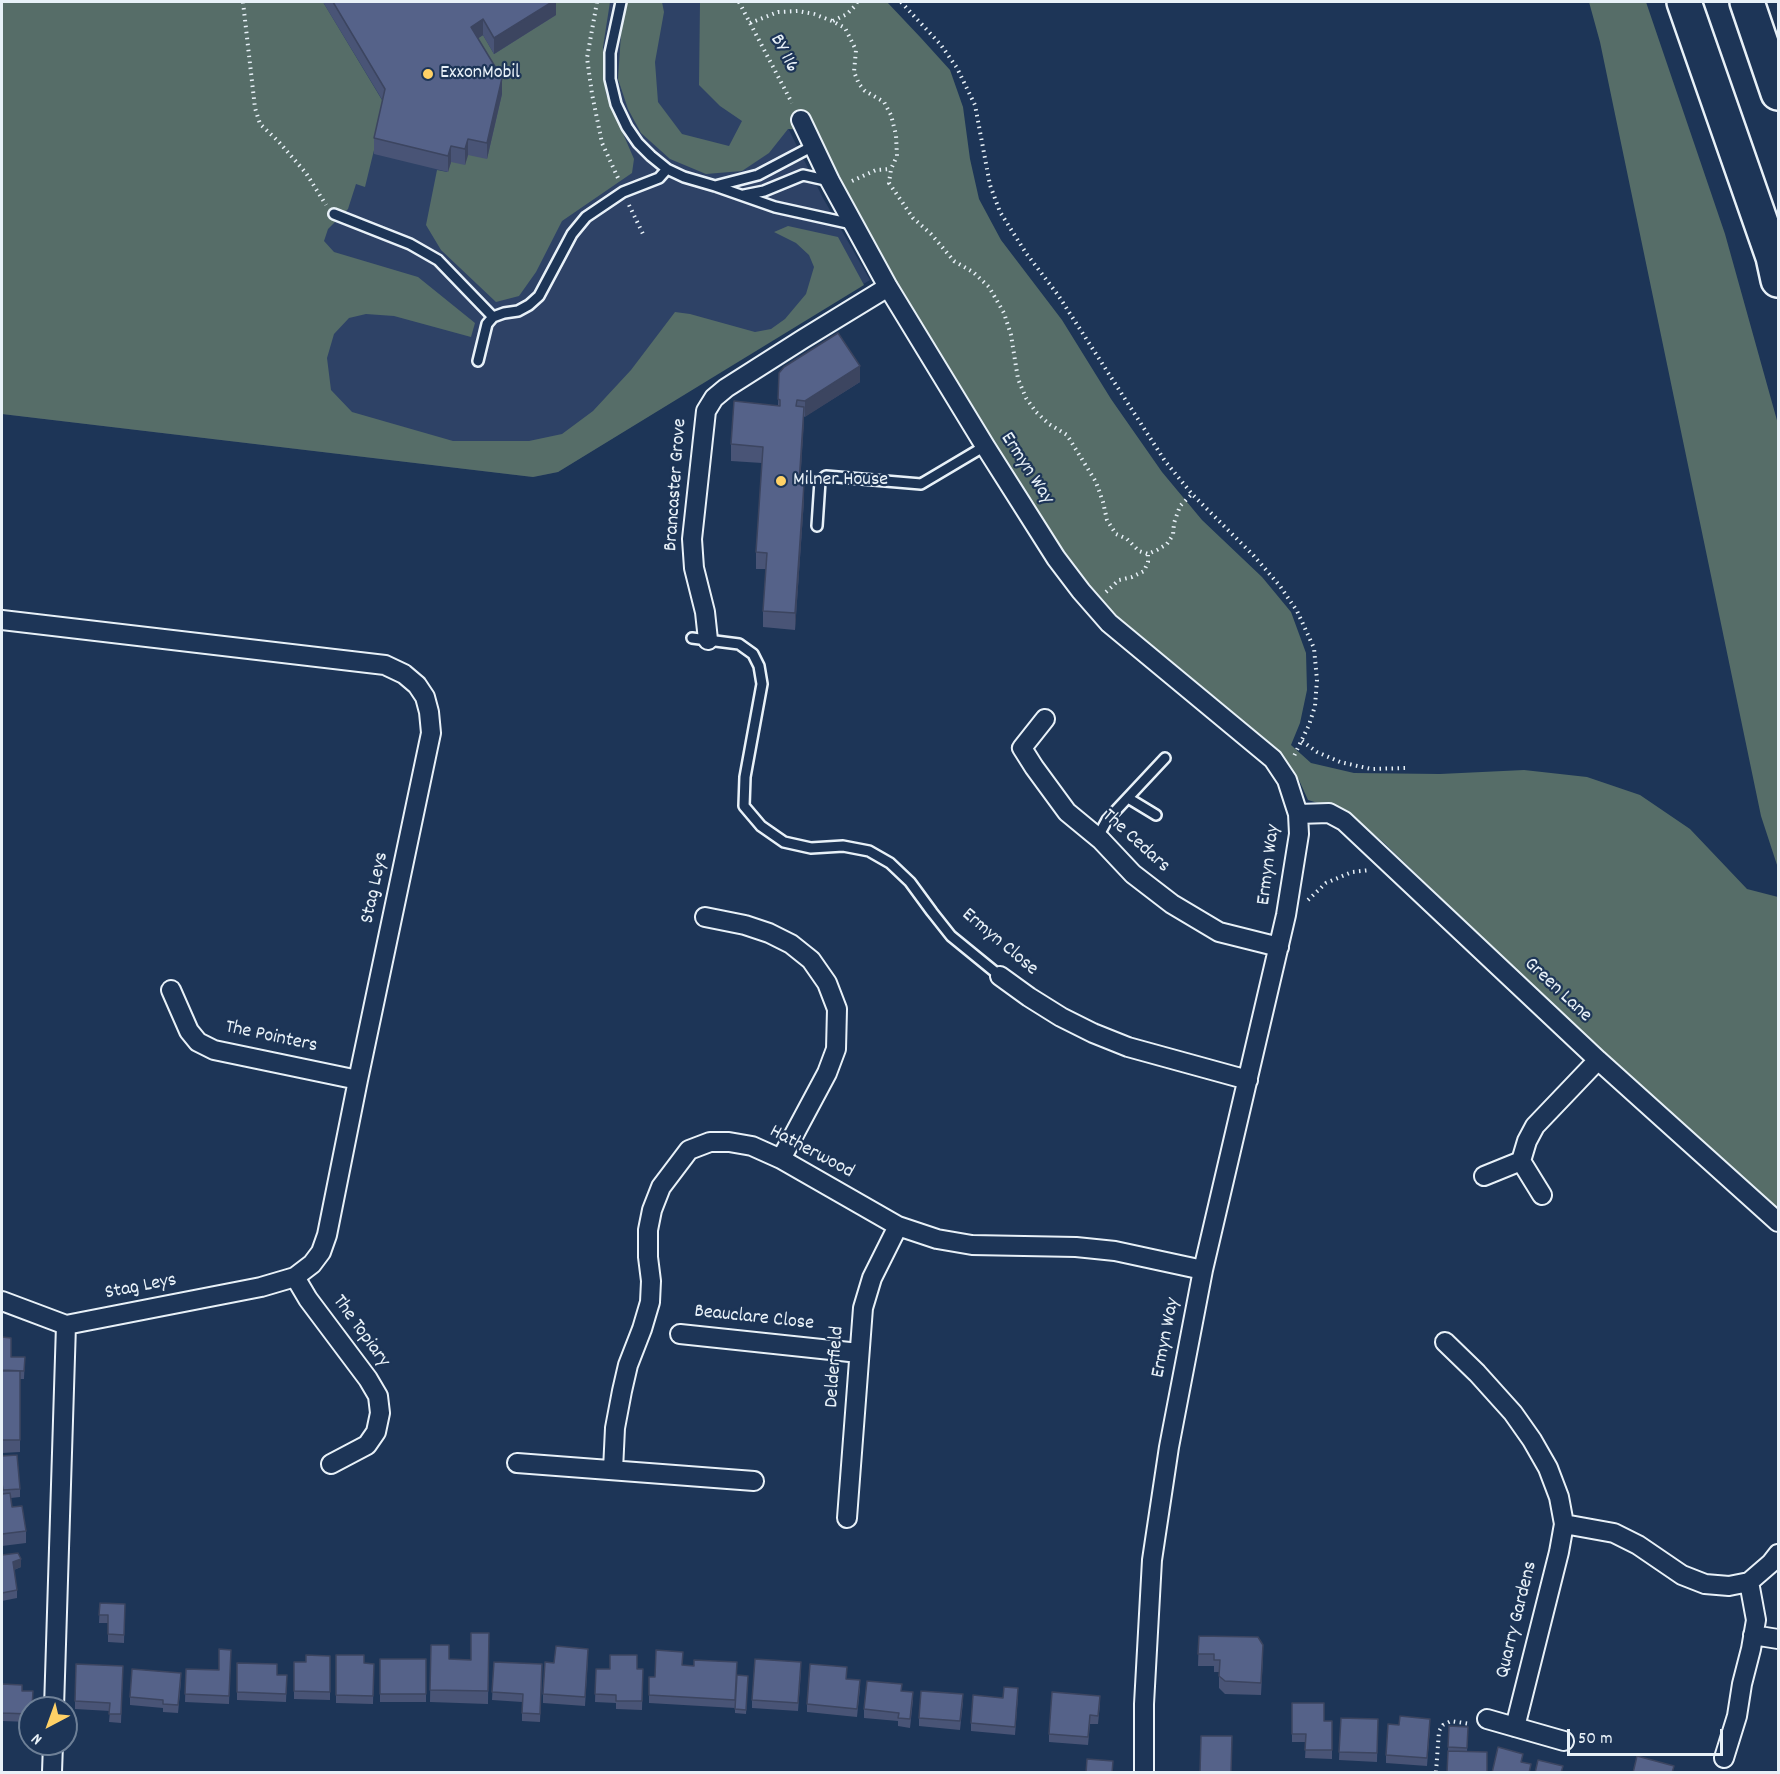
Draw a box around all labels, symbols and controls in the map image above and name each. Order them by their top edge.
street label: BY 116 [763,31,803,77]
place label: ExxonMobil [440,62,520,86]
marker: ExxonMobil [421,67,435,81]
street label: Brancaster Grove [660,418,694,552]
street label: Ermyn Way [994,428,1058,510]
place label: Milner House [793,469,888,493]
marker: Milner House [774,474,788,488]
street label: The Cedars [1096,805,1174,879]
street label: Ermyn Way [1253,823,1287,907]
street label: Stag Leys [357,850,395,926]
street label: Ermyn Close [956,904,1042,982]
street label: Green Lane [1518,953,1596,1029]
street label: The Pointers [223,1017,319,1059]
street label: Hatherwood [765,1121,857,1185]
street label: Stag Leys [103,1269,179,1307]
street label: The Topiary [326,1291,394,1373]
street label: Ermyn Way [1147,1296,1187,1380]
street label: Beauclare Close [693,1301,815,1337]
street label: Delderfield [821,1325,851,1409]
street label: Quarry Gardens [1492,1559,1544,1681]
north arrow [18,1696,78,1756]
scale bar [1570,1717,1726,1755]
text: N [27,1727,48,1750]
text: 50 m [1578,1727,1613,1752]

